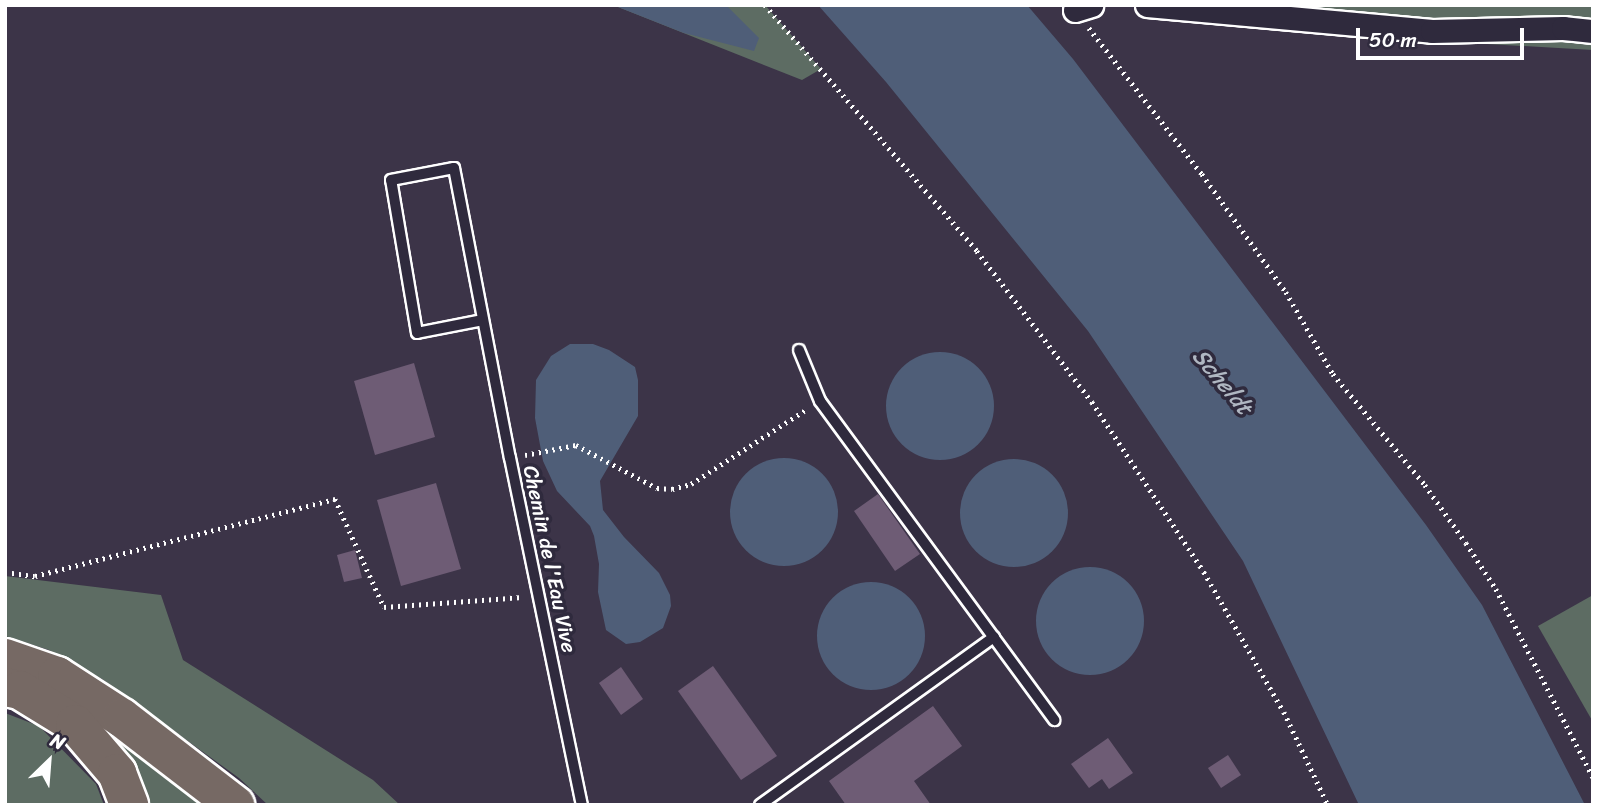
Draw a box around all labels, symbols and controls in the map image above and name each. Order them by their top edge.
scale bar [1360,14,1528,58]
text: 50 m [1369,21,1417,59]
water label: Scheldt [1186,343,1258,421]
street label: Chemin de l'Eau Vive [518,462,582,656]
text: N [45,724,71,759]
north arrow [14,726,84,796]

